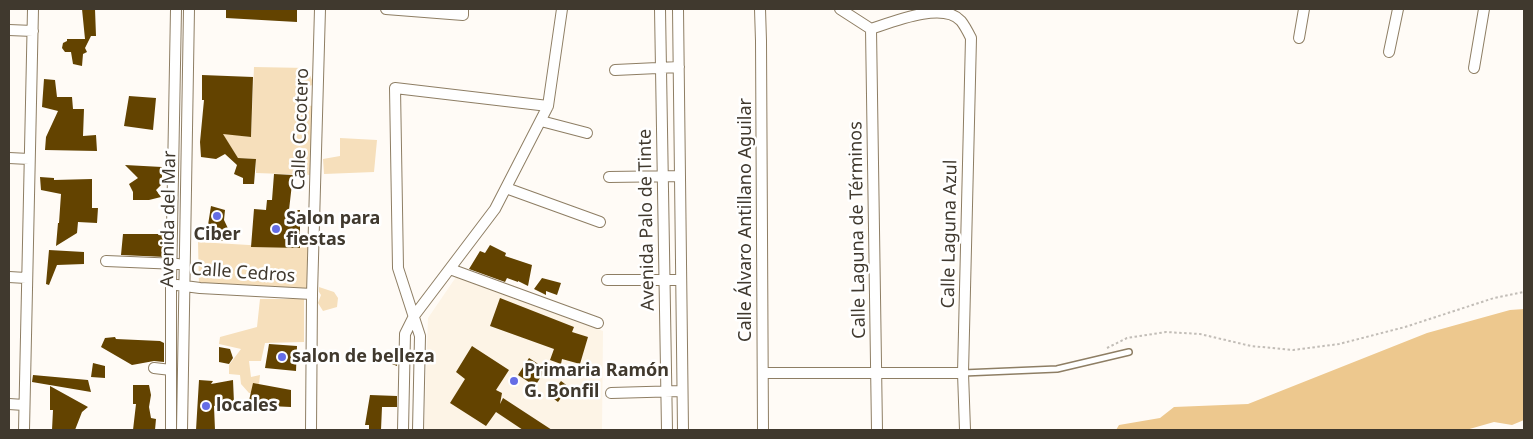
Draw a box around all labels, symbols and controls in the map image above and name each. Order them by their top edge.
street label: Calle Cocotero [288,68,314,190]
street label: Calle Álvaro Antillano Aguilar [735,98,757,342]
street label: Calle Laguna de Términos [845,121,871,339]
street label: Avenida Palo de Tinte [635,129,659,311]
street label: Avenida del Mar [157,150,181,288]
street label: Calle Laguna Azul [938,159,962,309]
place label: Salon para fiestas [286,208,380,250]
marker: Ciber [211,210,223,222]
marker: Salon para fiestas [270,223,282,235]
place label: Ciber [193,224,241,246]
street label: Calle Cedros [190,259,296,287]
place label: salon de belleza [292,346,435,368]
marker: salon de belleza [276,351,288,363]
place label: Primaria Ramón G. Bonfil [524,360,669,402]
marker: Primaria Ramón G. Bonfil [508,375,520,387]
place label: locales [216,395,278,417]
marker: locales [200,400,212,412]

